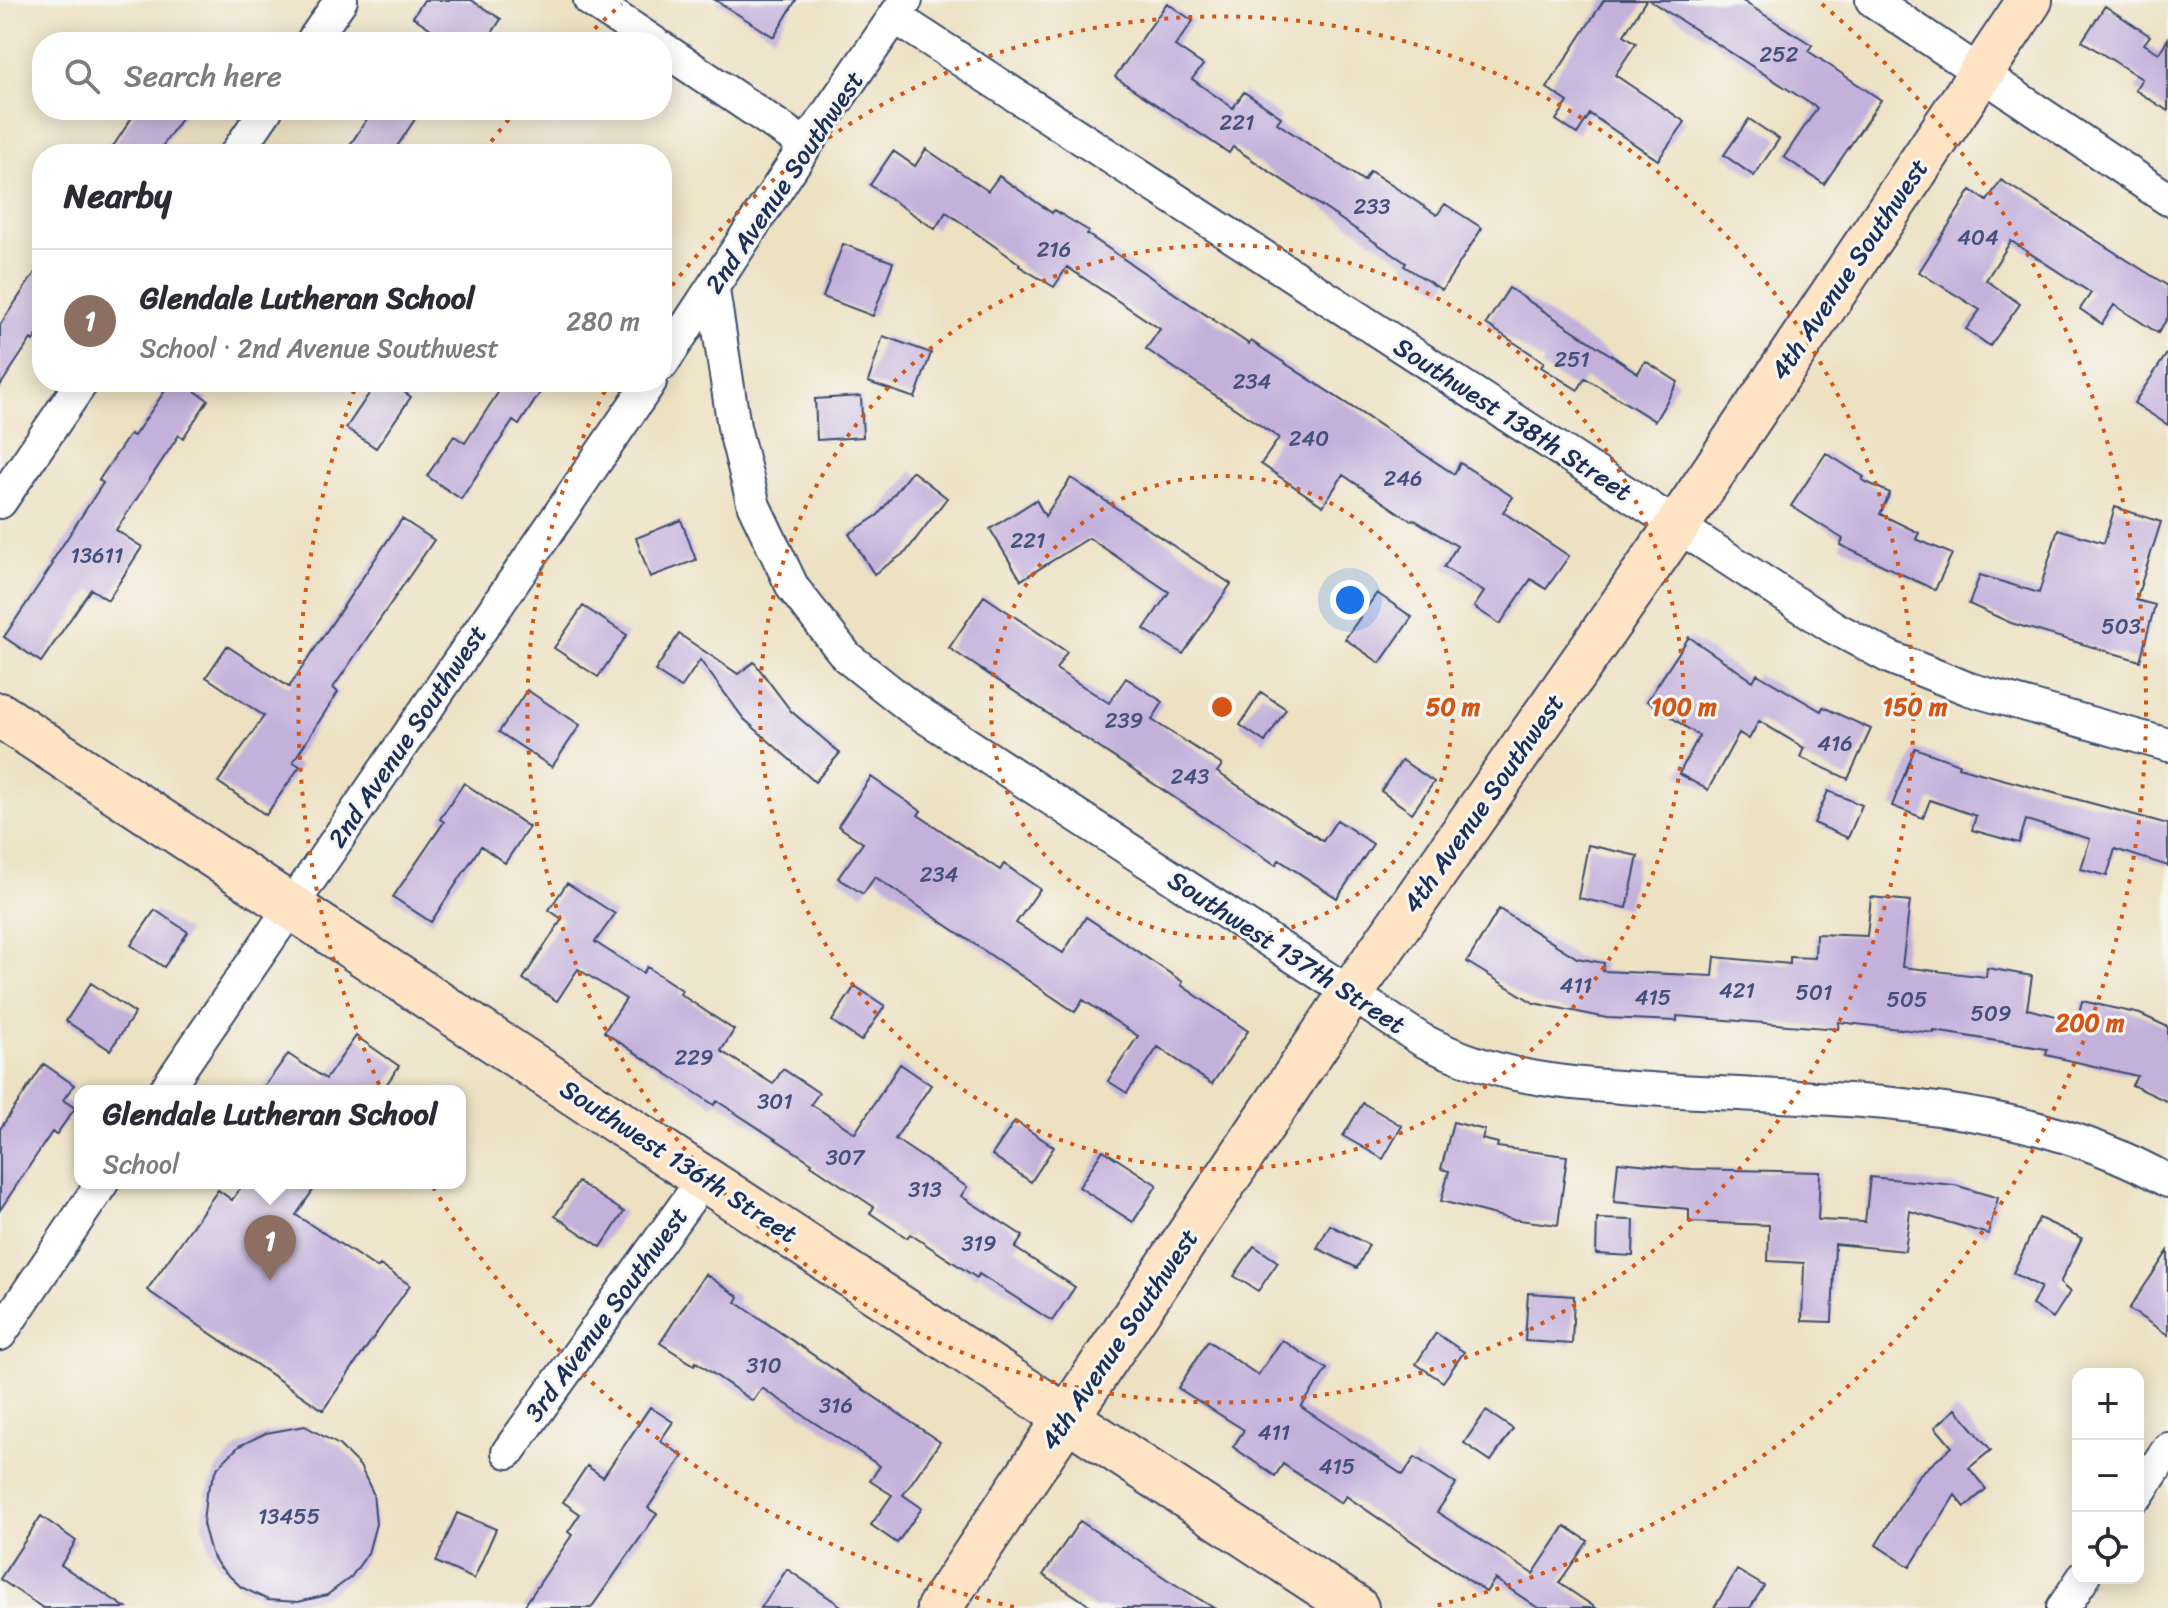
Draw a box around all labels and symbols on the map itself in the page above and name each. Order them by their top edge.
house number: 252 [1760,35,1799,74]
street label: 2nd Avenue Southwest [692,61,876,303]
house number: 221 [1220,103,1254,142]
street label: 4th Avenue Southwest [1757,148,1941,390]
house number: 233 [1354,187,1390,226]
house number: 404 [1957,218,1999,257]
house number: 216 [1037,230,1071,269]
street label: Southwest 138th Street [1384,324,1642,514]
house number: 251 [1554,340,1590,379]
house number: 234 [1233,362,1272,401]
house number: 240 [1289,419,1329,458]
house number: 246 [1384,459,1422,498]
house number: 221 [1011,521,1045,560]
house number: 13611 [71,536,123,575]
your location [1330,580,1370,620]
house number: 503 [2101,607,2141,646]
street label: 2nd Avenue Southwest [315,615,499,857]
street label: 4th Avenue Southwest [1390,683,1576,923]
text: 50 m [1426,686,1481,728]
text: 100 m [1651,686,1717,728]
text: 150 m [1883,686,1948,728]
centre of rings [1208,693,1236,721]
house number: 239 [1105,701,1143,740]
house number: 416 [1817,724,1853,763]
house number: 243 [1171,757,1209,796]
house number: 234 [920,855,959,894]
street label: Southwest 137th Street [1158,857,1416,1047]
house number: 411 [1560,966,1592,1005]
house number: 421 [1719,971,1755,1010]
house number: 501 [1796,973,1832,1012]
house number: 415 [1635,978,1671,1017]
house number: 505 [1887,980,1927,1019]
house number: 509 [1971,994,2011,1033]
text: 200 m [2055,1002,2125,1044]
house number: 229 [675,1038,713,1077]
street label: Southwest 136th Street [551,1066,807,1256]
house number: 301 [757,1082,793,1121]
house number: 307 [826,1138,866,1177]
house number: 313 [908,1170,942,1209]
street label: 3rd Avenue Southwest [512,1196,700,1432]
pin: 1 [244,1215,296,1281]
street label: 4th Avenue Southwest [1027,1218,1211,1460]
house number: 319 [961,1224,997,1263]
house number: 310 [746,1346,782,1385]
house number: 316 [819,1386,853,1425]
house number: 411 [1258,1413,1290,1452]
house number: 415 [1319,1447,1355,1486]
house number: 13455 [258,1497,320,1536]

